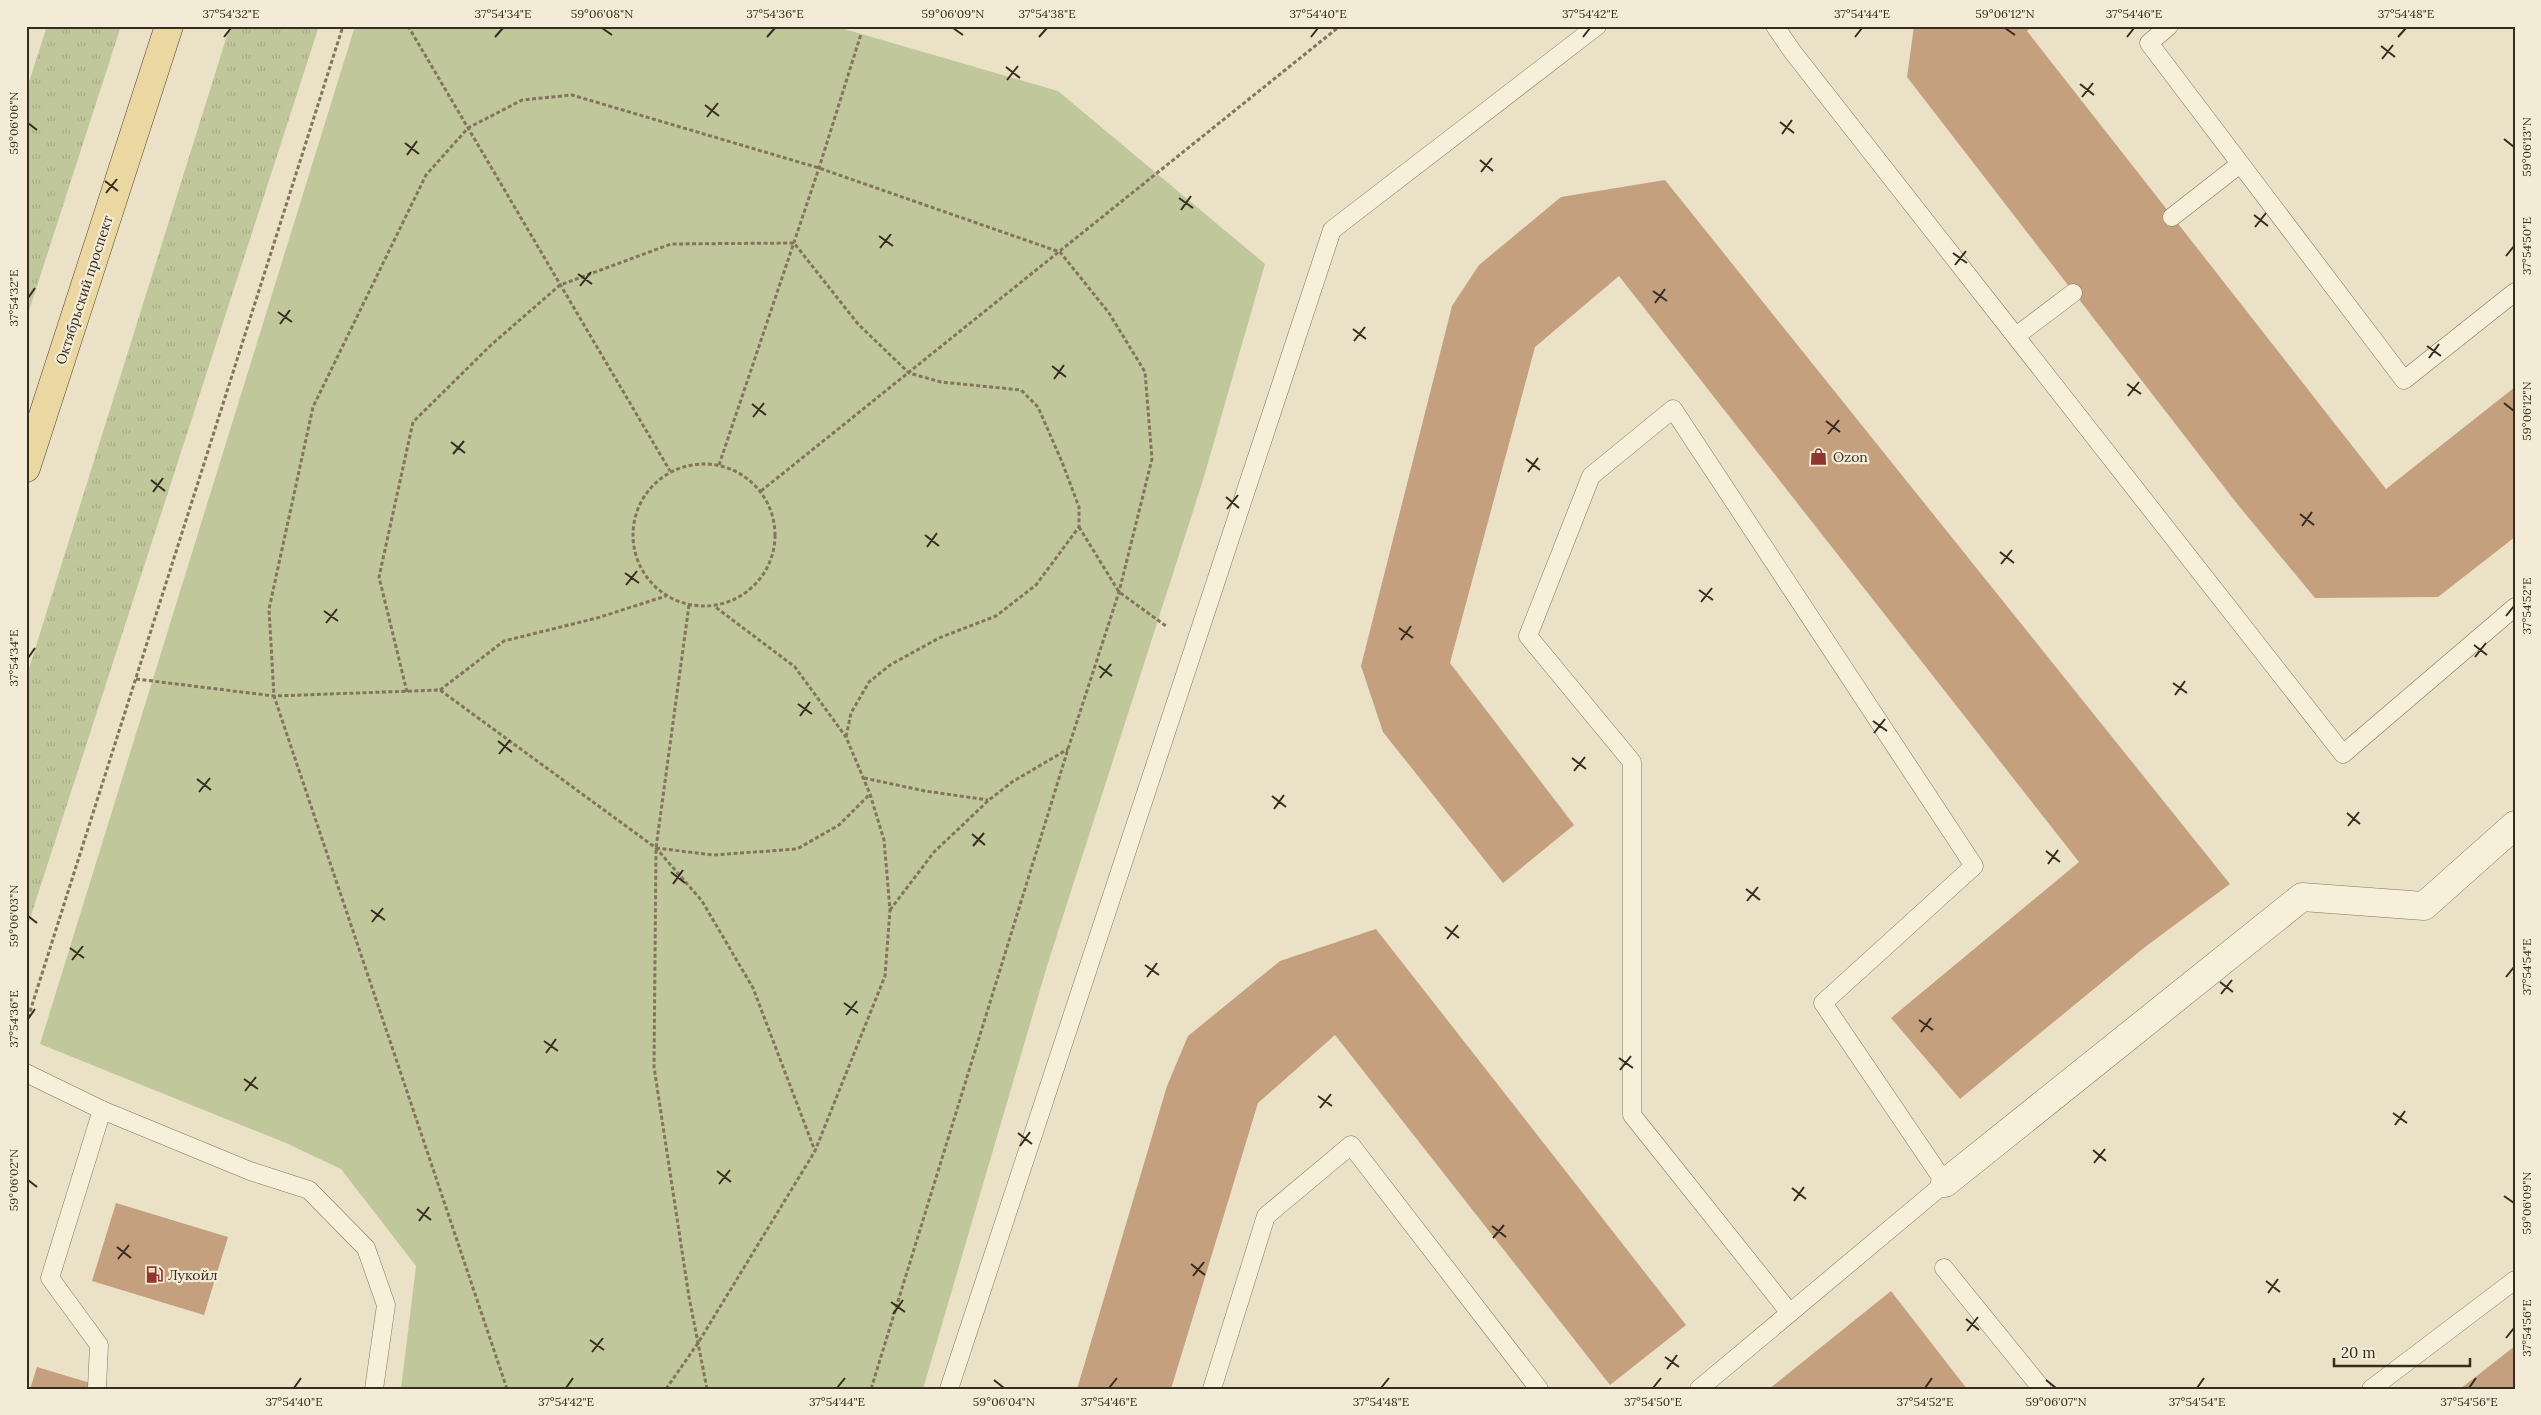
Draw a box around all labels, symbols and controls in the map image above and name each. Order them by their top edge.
text: 37°54'32"E [203,6,259,21]
text: 37°54'34"E [475,6,531,21]
text: 59°06'08"N [571,6,633,21]
text: 37°54'36"E [746,6,804,21]
text: 59°06'09"N [922,6,984,21]
text: 37°54'38"E [1018,6,1076,21]
text: 37°54'40"E [1289,6,1347,21]
text: 37°54'42"E [1562,6,1618,21]
text: 37°54'44"E [1834,6,1890,21]
text: 59°06'12"N [1975,6,2035,21]
text: 37°54'46"E [2106,6,2162,21]
text: 37°54'48"E [2378,6,2434,21]
text: 59°06'06"N [6,92,21,154]
text: 59°06'13"N [2519,117,2534,177]
street label: Октябрьский проспект [51,213,117,367]
text: 37°54'50"E [2519,217,2534,275]
text: 37°54'32"E [6,270,21,326]
text: 59°06'12"N [2519,381,2534,441]
shop icon: Ozon [1809,447,1829,467]
place label: Ozon [1833,448,1868,466]
text: 37°54'52"E [2519,578,2534,634]
text: 37°54'34"E [6,630,21,686]
text: 59°06'03"N [6,885,21,947]
text: 37°54'54"E [2519,939,2534,995]
text: 37°54'36"E [6,990,21,1048]
text: 59°06'02"N [6,1149,21,1211]
text: 59°06'09"N [2519,1172,2534,1234]
fuel station icon: Лукойл [144,1265,164,1285]
place label: Лукойл [168,1266,218,1284]
text: 37°54'56"E [2519,1299,2534,1357]
scale bar [2334,1335,2470,1367]
text: 20 m [2341,1343,2376,1362]
text: 37°54'40"E [265,1394,323,1409]
text: 37°54'42"E [538,1394,594,1409]
text: 37°54'44"E [809,1394,865,1409]
text: 59°06'04"N [973,1394,1035,1409]
text: 37°54'46"E [1081,1394,1137,1409]
text: 37°54'48"E [1353,1394,1409,1409]
text: 37°54'50"E [1624,1394,1682,1409]
text: 37°54'52"E [1897,1394,1953,1409]
text: 59°06'07"N [2025,1394,2087,1409]
text: 37°54'54"E [2169,1394,2225,1409]
text: 37°54'56"E [2440,1394,2498,1409]

